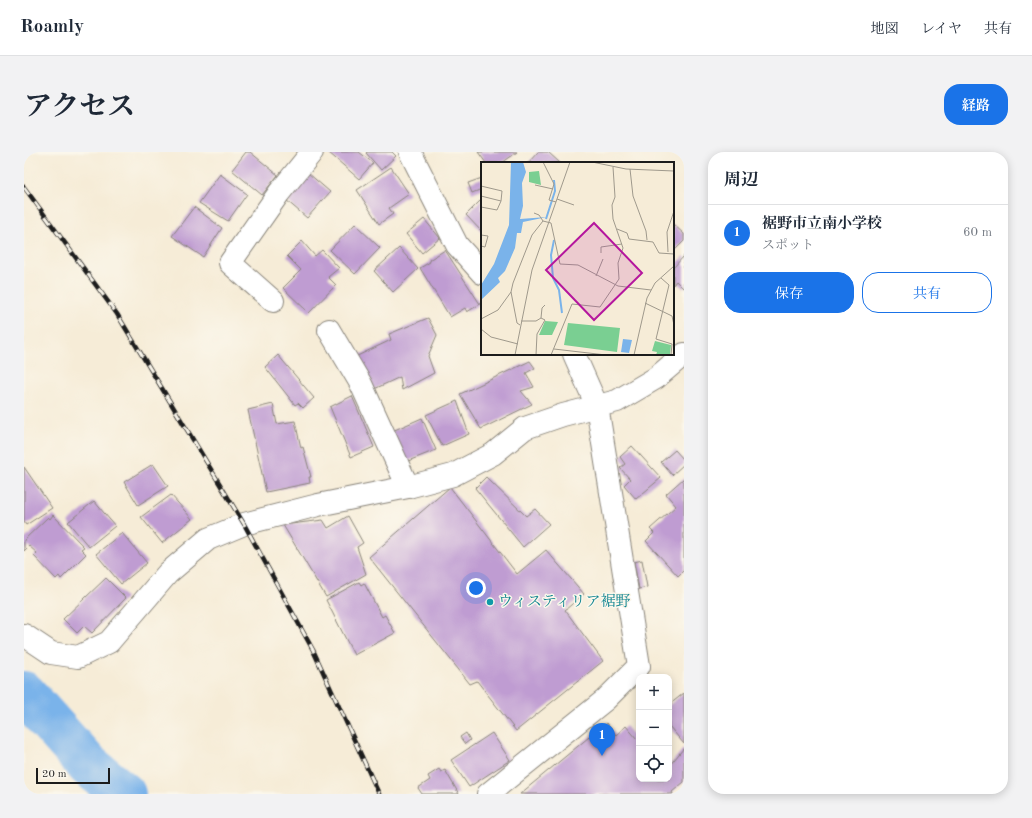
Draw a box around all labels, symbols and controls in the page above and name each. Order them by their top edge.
text: Roamly [20,18,84,37]
text: 地図 [871,22,899,36]
text: レイヤ [921,22,962,36]
text: 共有 [984,22,1012,36]
button: 経路 [944,84,1008,125]
text: アクセス [24,94,135,122]
inset map [481,162,674,355]
text: 周辺 [724,172,758,189]
text: 裾野市立南小学校 [762,217,882,232]
text: 1 [733,226,741,239]
text: 60 m [963,226,992,239]
text: スポット [762,239,814,252]
button: 保存 [724,272,854,313]
button: 共有 [862,272,992,313]
your location [466,578,486,598]
place label: ウィスティリア裾野 [498,593,631,610]
marker: ウィスティリア裾野 [485,597,495,607]
map controls [636,674,672,782]
button: + [636,674,672,710]
button: − [636,710,672,746]
pin: 1 [589,723,615,756]
button: locate [636,746,672,782]
scale bar [36,766,110,785]
text: 20 m [42,769,67,780]

